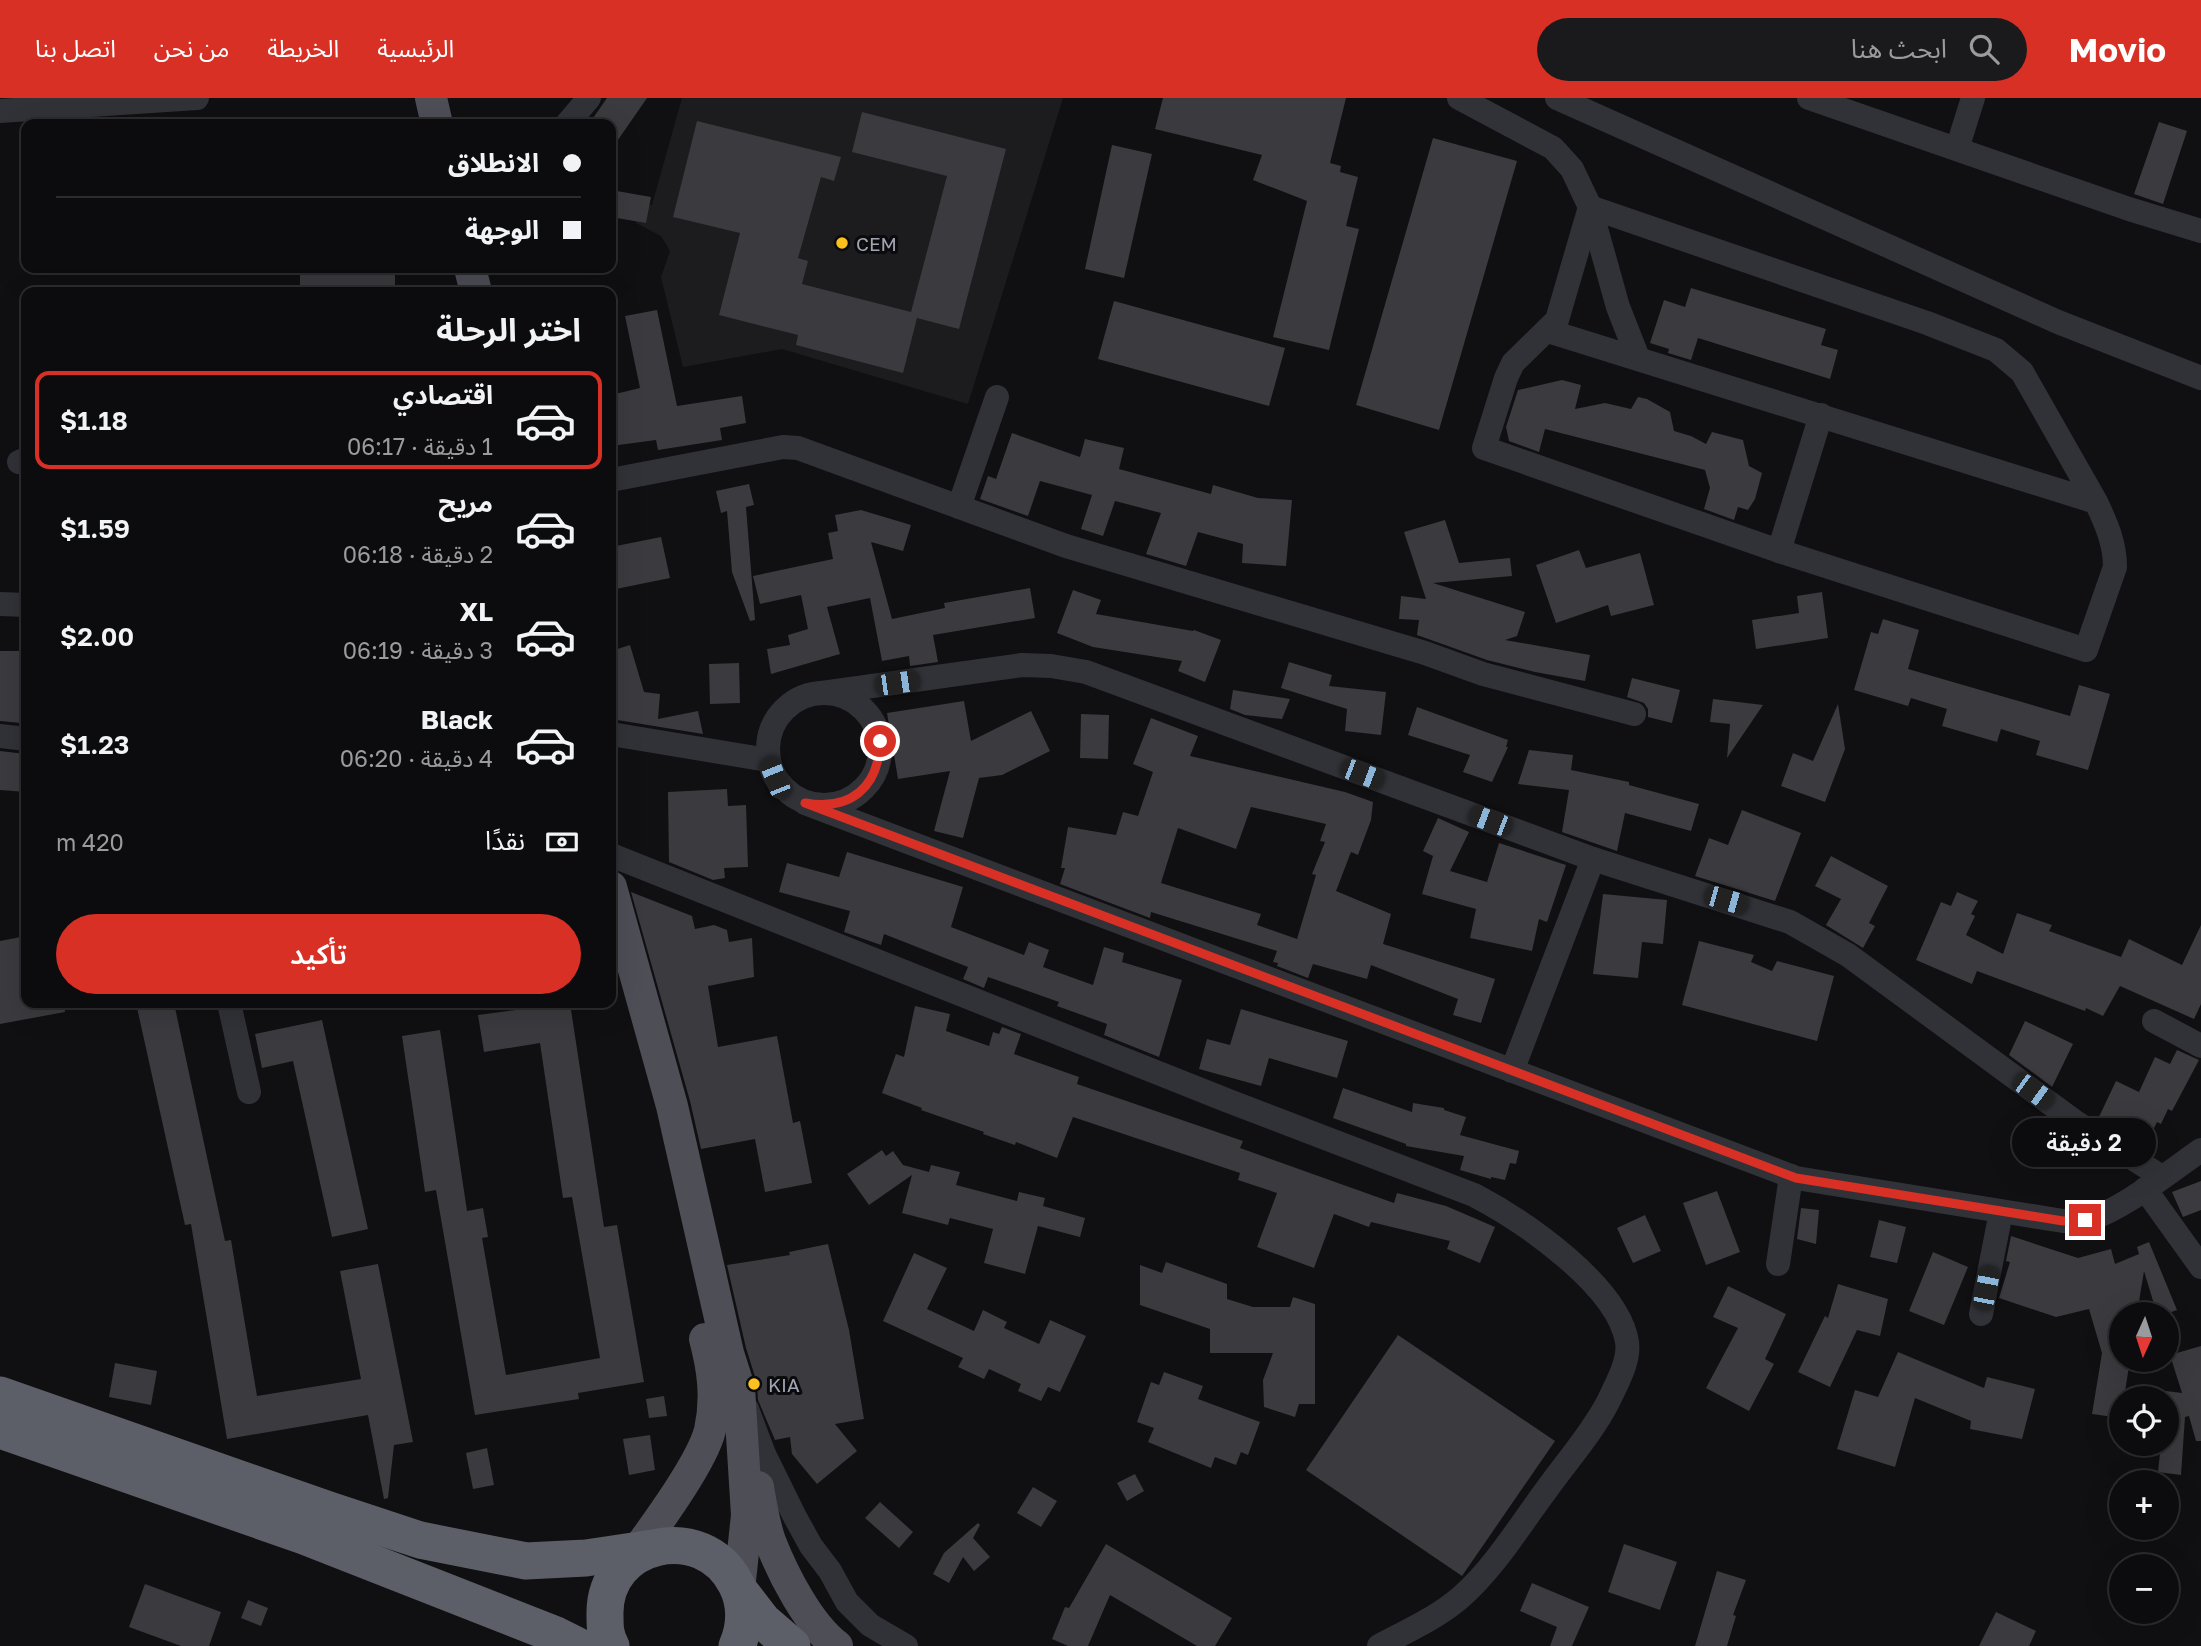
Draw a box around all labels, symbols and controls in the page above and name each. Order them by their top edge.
search box [1537,18,2027,81]
icon: search [1965,30,2003,68]
text: Movio [2069,30,2166,69]
text: اتصل بنا [35,33,116,62]
text: من نحن [154,33,229,62]
text: الخريطة [267,33,339,62]
text: الرئيسية [377,33,454,62]
text: ابحث هنا [1851,33,1947,64]
text: الانطلاق [448,147,539,178]
text: الوجهة [465,214,539,245]
place label: CEM [856,232,897,255]
marker: CEM [834,235,850,251]
text: اختر الرحلة [436,310,581,348]
text: اقتصادي [393,379,493,410]
icon: car [514,389,577,452]
text: $1.18 [60,405,128,436]
text: 1 دقيقة · 06:17 [347,432,493,460]
text: مريح [438,487,493,518]
icon: car [514,497,577,560]
text: $1.59 [60,513,130,544]
text: 2 دقيقة · 06:18 [343,540,493,568]
text: XL [459,596,493,627]
icon: car [514,605,577,668]
text: $2.00 [60,621,134,652]
text: 3 دقيقة · 06:19 [343,636,493,664]
car [875,670,920,696]
text: Black [421,704,493,735]
icon: car [514,713,577,776]
route start [864,725,896,757]
text: $1.23 [60,729,130,760]
text: 4 دقيقة · 06:20 [340,744,493,772]
car [758,755,793,801]
car [1339,757,1386,791]
car [1467,804,1514,838]
icon: cash [543,823,581,861]
text: نقدًا [485,825,525,856]
text: 420 m [56,828,124,856]
car [1703,884,1750,916]
button: تأكيد [56,914,581,994]
car [2010,1070,2057,1112]
callout: 2 دقيقة [2013,1118,2157,1168]
text: 2 دقيقة [2046,1128,2122,1156]
route end [2069,1204,2101,1236]
car [1972,1265,2001,1311]
north arrow [2109,1302,2179,1372]
map controls [2109,1302,2179,1624]
place label: KIA [768,1373,800,1396]
marker: KIA [746,1376,762,1392]
button: locate [2109,1386,2179,1456]
button: + [2109,1470,2179,1540]
button: − [2109,1554,2179,1624]

